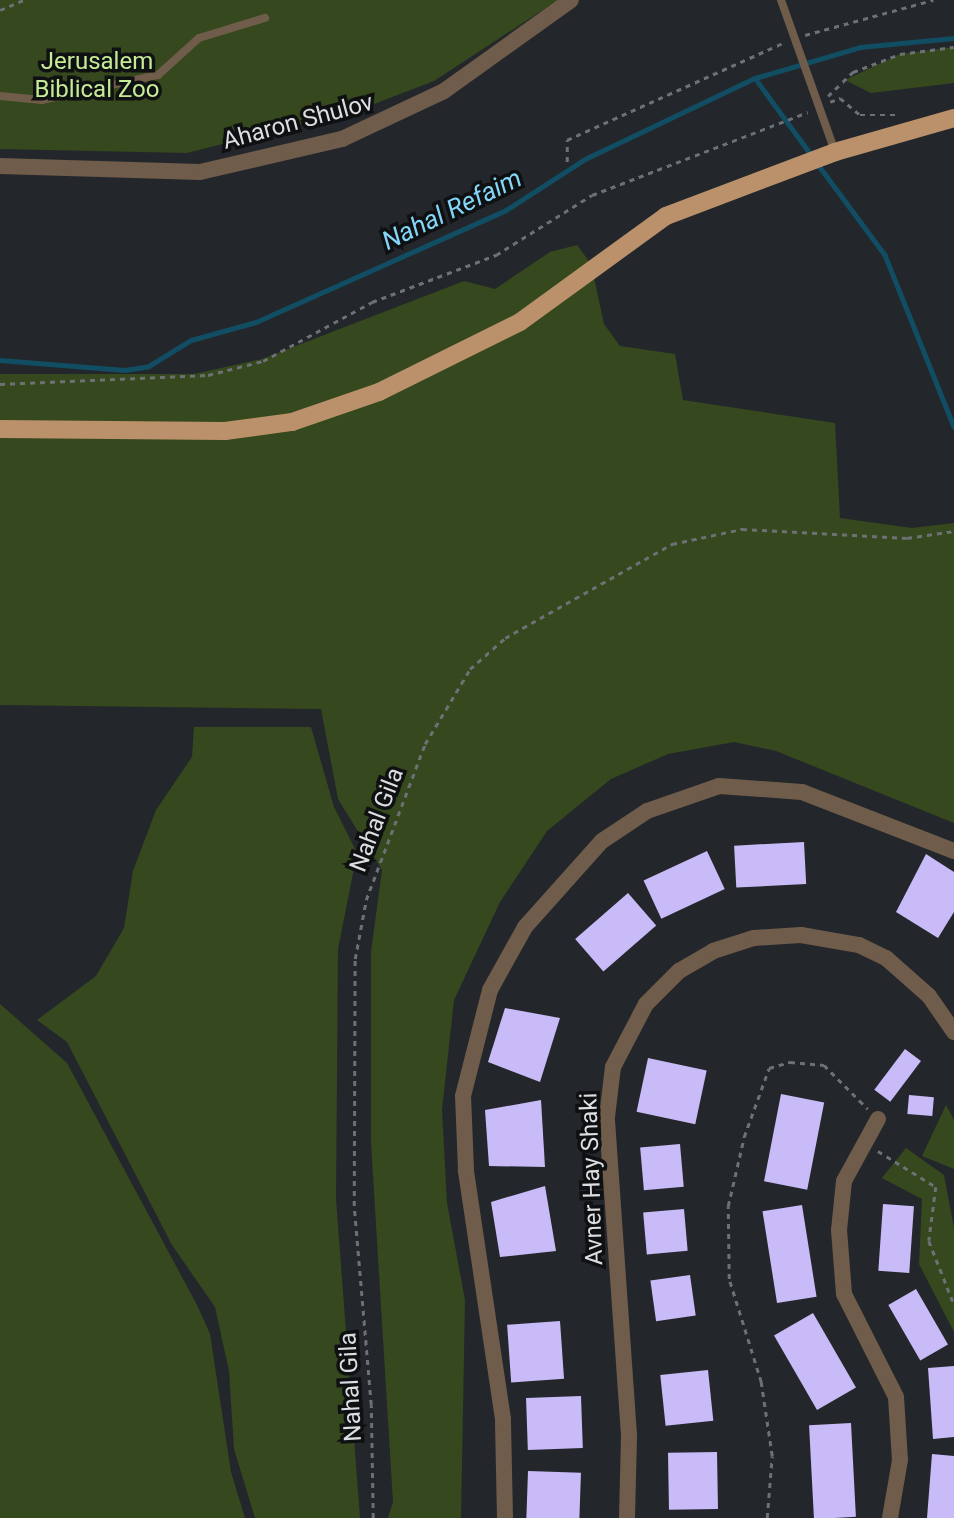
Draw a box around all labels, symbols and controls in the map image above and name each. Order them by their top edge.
park label: Jerusalem Biblical Zoo [35,48,159,104]
street label: Aharon Shulov [220,88,376,156]
water label: Nahal Refaim [377,163,527,257]
street label: Nahal Gila [344,764,410,876]
street label: Avner Hay Shaki [575,1092,609,1266]
street label: Nahal Gila [334,1332,368,1442]

